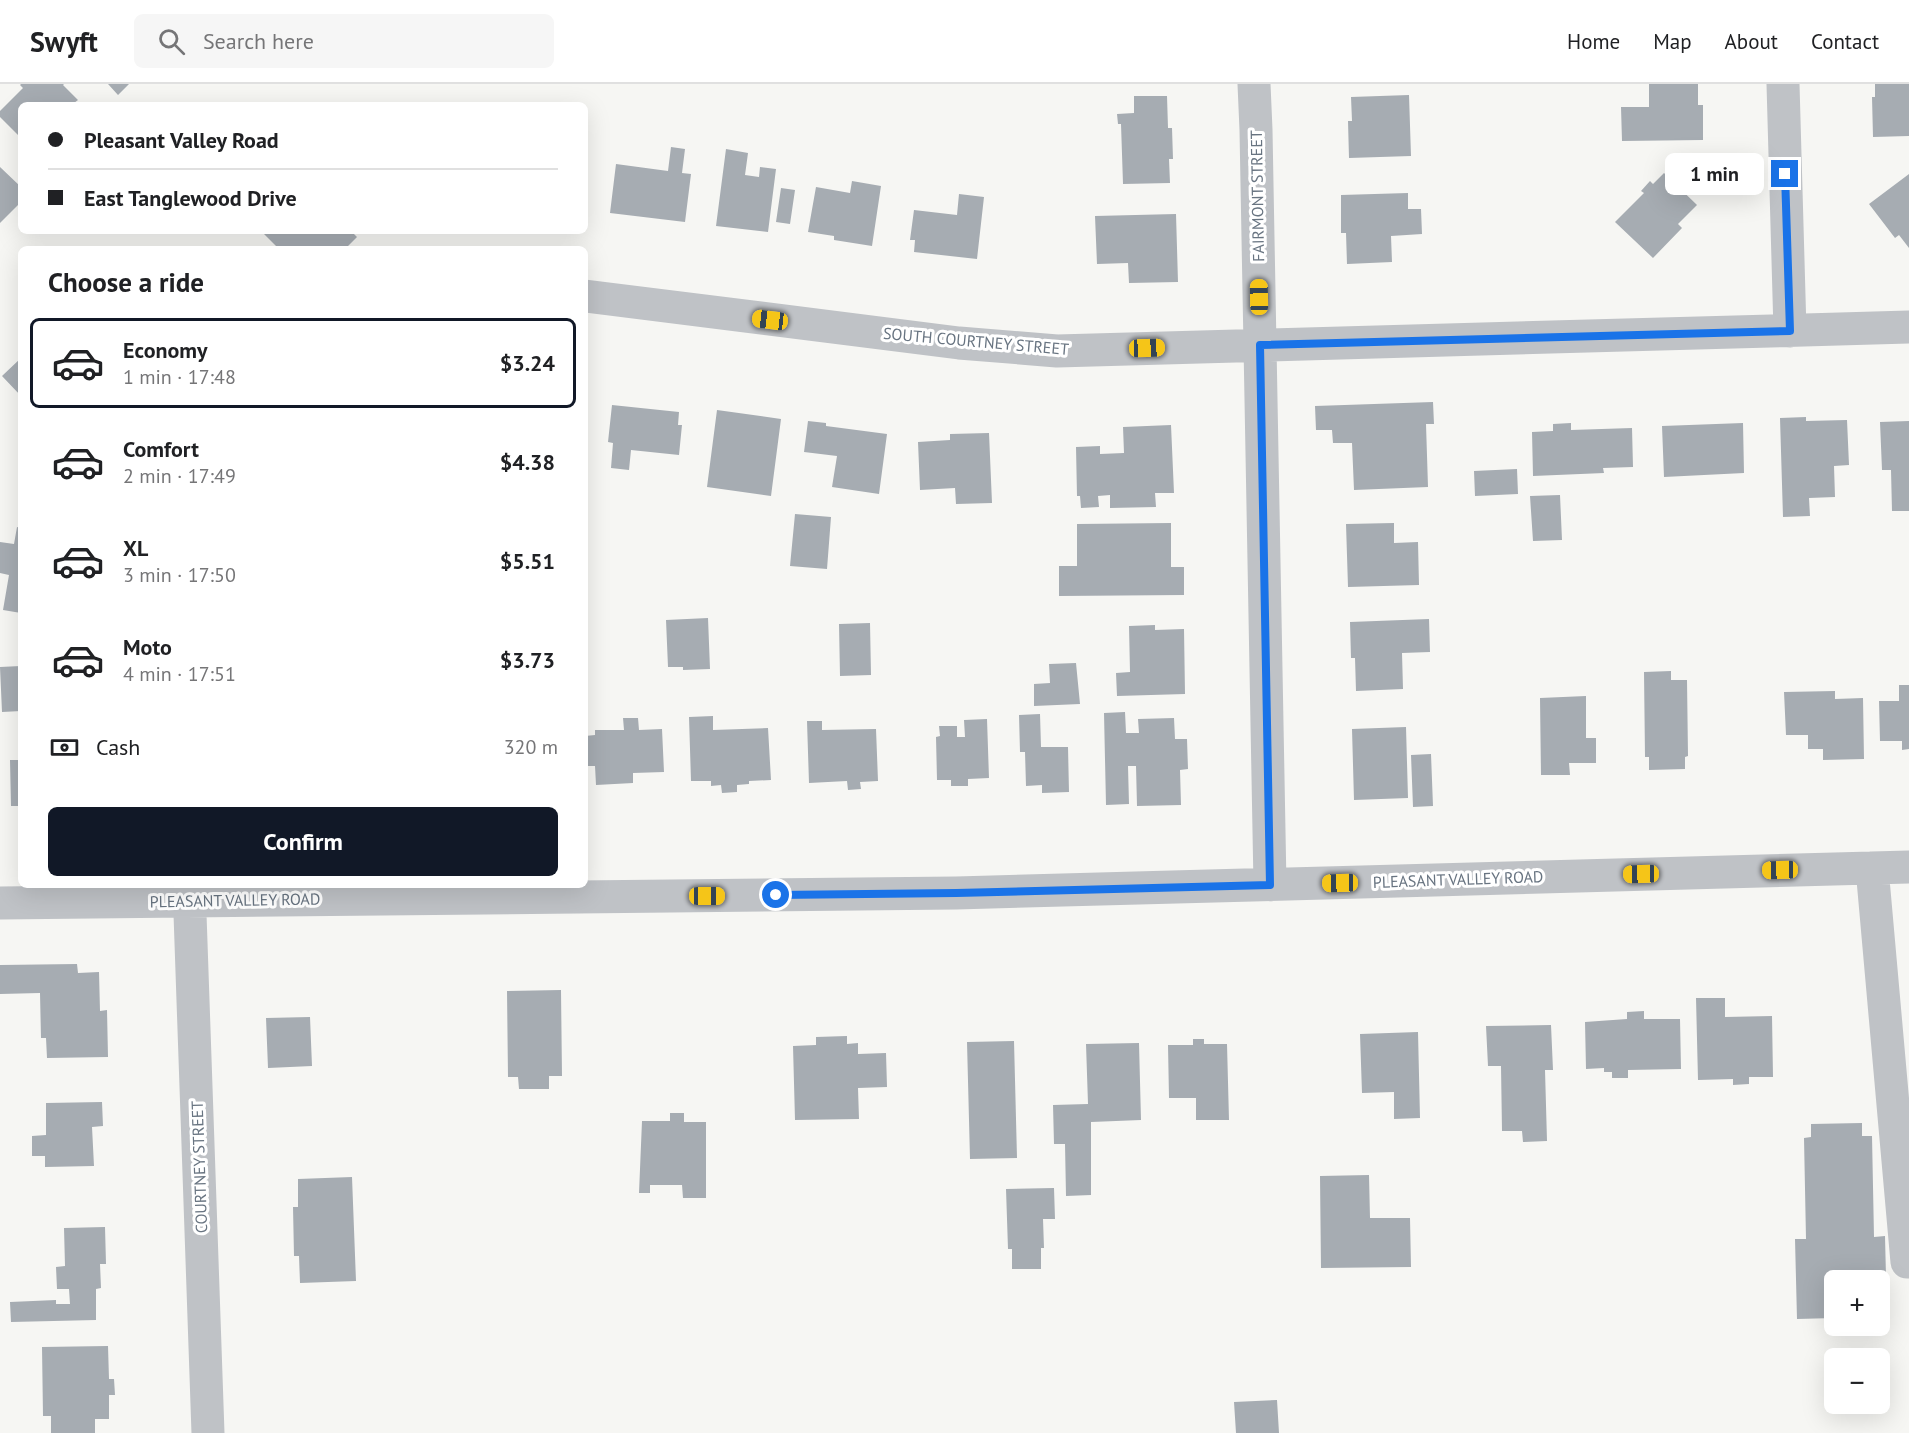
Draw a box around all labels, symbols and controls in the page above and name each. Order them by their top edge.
search box [134,14,554,68]
text: Swyft [30,23,98,60]
icon: search [155,25,188,58]
text: Search here [203,27,314,55]
text: Home [1567,28,1620,55]
text: Map [1653,28,1692,55]
text: About [1725,28,1778,55]
text: Contact [1811,28,1879,55]
text: Pleasant Valley Road [84,126,279,154]
street label: FAIRMONT STREET [1246,130,1268,262]
callout: 1 min [1665,153,1764,195]
route end [1771,160,1798,187]
text: 1 min [1690,161,1739,187]
text: East Tanglewood Drive [84,184,297,212]
text: Choose a ride [48,265,204,299]
car [1250,279,1268,315]
car [751,309,789,331]
street label: SOUTH COURTNEY STREET [882,323,1070,359]
icon: car [51,336,105,390]
text: Economy [123,336,207,364]
car [1129,338,1165,358]
text: $3.24 [500,349,555,377]
text: 1 min · 17:48 [123,364,236,390]
icon: car [51,435,105,489]
text: Comfort [123,435,199,463]
text: $4.38 [500,448,555,476]
text: 2 min · 17:49 [123,463,236,489]
icon: car [51,534,105,588]
text: XL [123,534,148,562]
text: $5.51 [500,547,555,575]
text: 3 min · 17:50 [123,562,236,588]
icon: car [51,633,105,687]
text: Moto [123,633,172,661]
text: $3.73 [500,646,555,674]
text: 4 min · 17:51 [123,661,236,687]
icon: cash [48,731,81,764]
text: Cash [96,733,140,761]
text: 320 m [504,734,558,760]
button: Confirm [48,807,558,876]
car [1762,861,1798,879]
car [1623,865,1659,883]
street label: PLEASANT VALLEY ROAD [1372,866,1544,892]
car [1322,874,1358,892]
route start [762,881,789,908]
car [689,887,725,905]
street label: PLEASANT VALLEY ROAD [150,889,320,911]
street label: COURTNEY STREET [187,1100,211,1234]
map controls [1824,1270,1890,1414]
button: + [1824,1270,1890,1336]
button: − [1824,1348,1890,1414]

